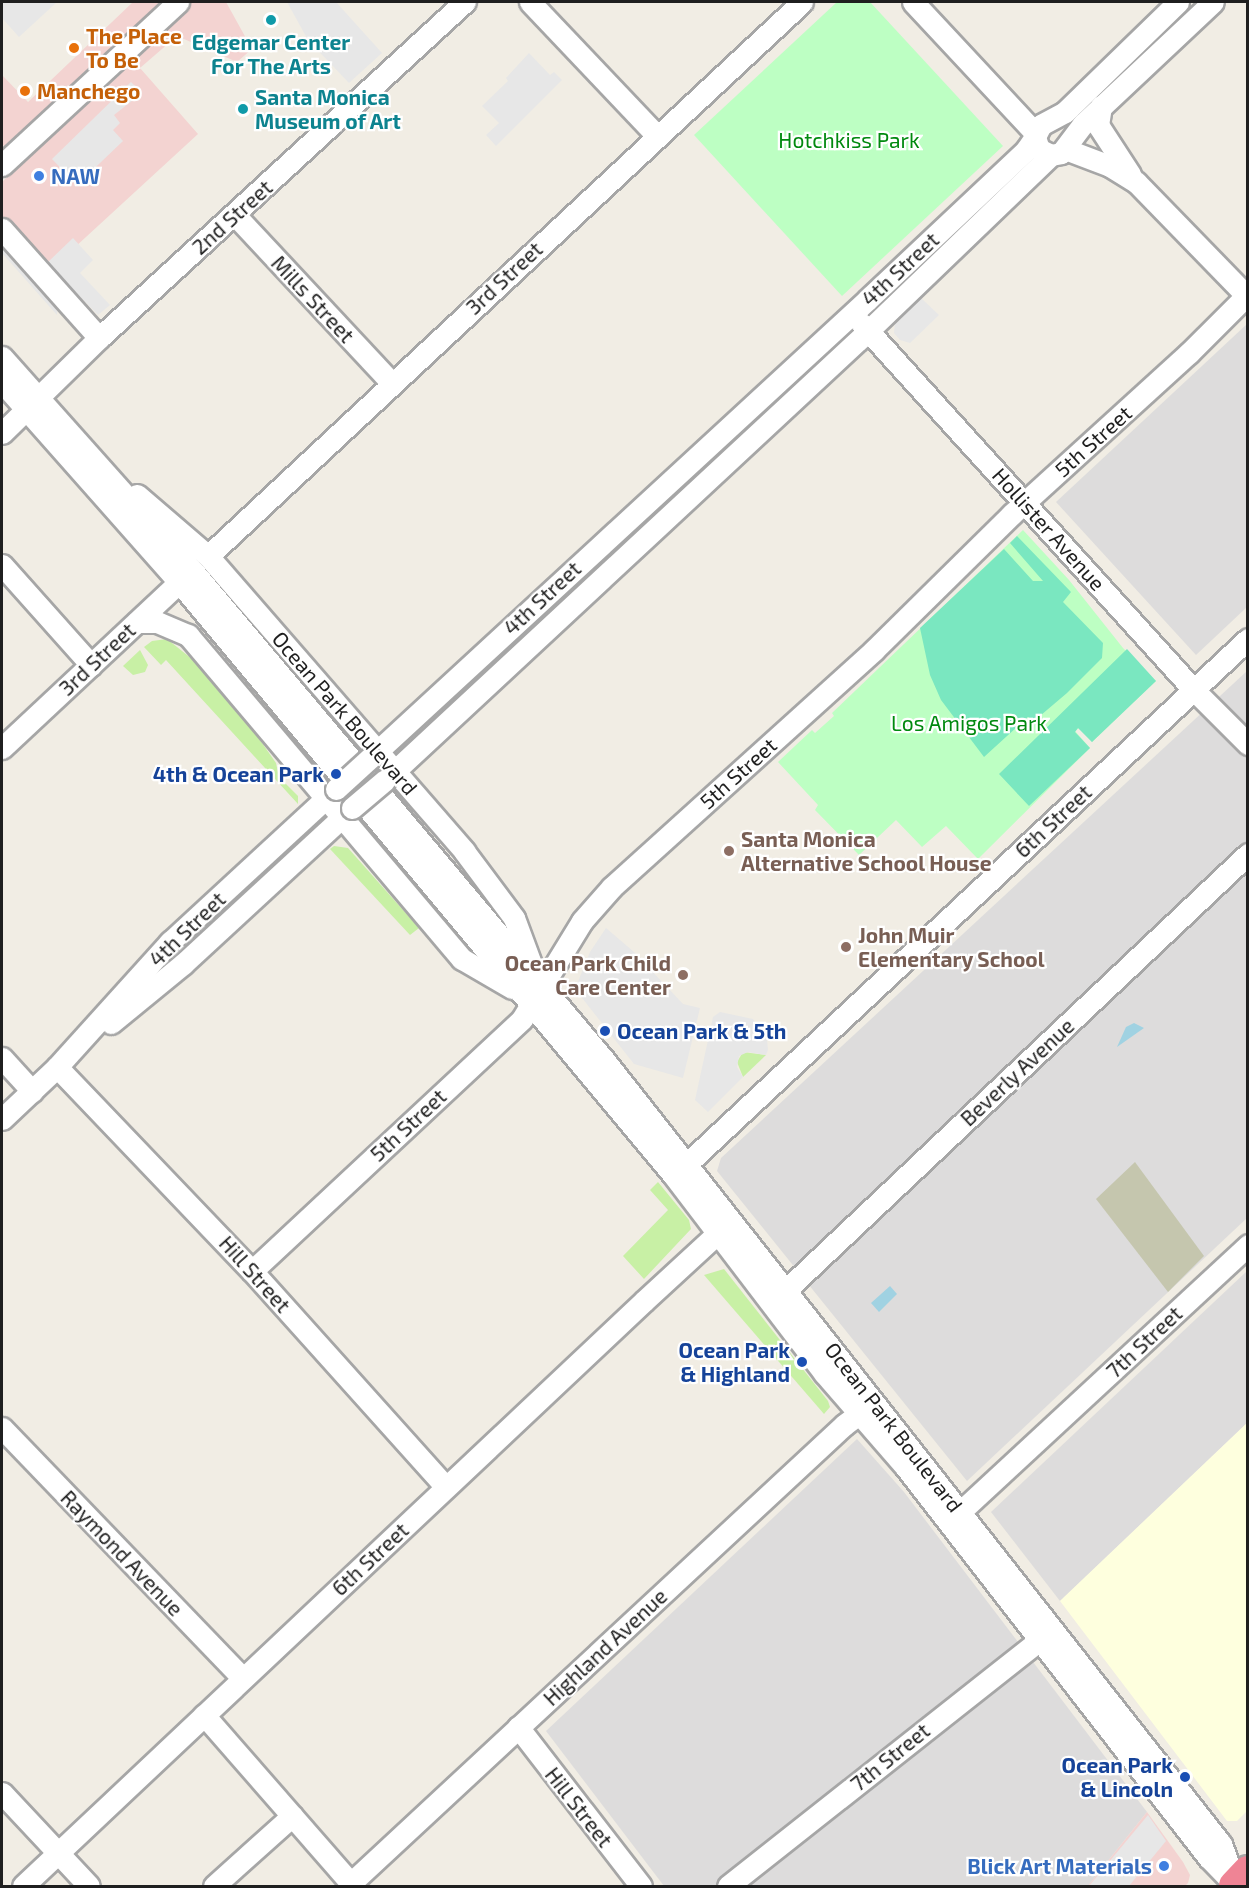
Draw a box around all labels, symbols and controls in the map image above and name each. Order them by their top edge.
marker: Edgemar Center For The Arts [264,13,278,27]
place label: The Place To Be [86,23,182,73]
place label: Edgemar Center For The Arts [192,29,350,79]
marker: The Place To Be [67,41,81,55]
place label: Manchego [37,78,140,104]
marker: Manchego [18,84,32,98]
place label: Santa Monica Museum of Art [255,84,402,134]
marker: Santa Monica Museum of Art [236,102,250,116]
park label: Hotchkiss Park [778,127,920,153]
place label: NAW [51,163,100,189]
marker: NAW [32,169,46,183]
street label: 2nd Street [187,174,277,260]
street label: 4th Street [856,227,944,311]
street label: 3rd Street [461,236,547,320]
street label: Mills Street [266,250,360,348]
street label: 5th Street [1049,400,1137,482]
street label: Hollister Avenue [987,462,1111,596]
street label: 4th Street [498,556,586,640]
street label: 3rd Street [54,617,140,701]
street label: Ocean Park Boulevard [267,626,423,800]
park label: Los Amigos Park [891,710,1047,736]
street label: 5th Street [694,732,782,814]
place label: 4th & Ocean Park [153,761,324,787]
marker: 4th & Ocean Park [329,767,343,781]
street label: 6th Street [1010,779,1096,863]
place label: Santa Monica Alternative School House [741,826,992,876]
marker: Santa Monica Alternative School House [722,844,736,858]
street label: 4th Street [144,887,230,971]
place label: John Muir Elementary School [858,922,1045,972]
marker: John Muir Elementary School [839,940,853,954]
place label: Ocean Park Child Care Center [505,950,671,1000]
marker: Ocean Park Child Care Center [676,968,690,982]
street label: Beverly Avenue [955,1013,1079,1131]
place label: Ocean Park & 5th [617,1018,787,1044]
marker: Ocean Park & 5th [598,1024,612,1038]
street label: 5th Street [365,1084,451,1166]
street label: Hill Street [214,1230,296,1318]
street label: 7th Street [1101,1301,1187,1383]
place label: Ocean Park & Highland [678,1337,790,1387]
street label: Ocean Park Boulevard [820,1337,968,1517]
marker: Ocean Park & Highland [795,1355,809,1369]
street label: Raymond Avenue [56,1485,188,1621]
street label: 6th Street [327,1517,413,1601]
street label: Highland Avenue [538,1583,672,1711]
street label: 7th Street [846,1718,934,1796]
place label: Ocean Park & Lincoln [1061,1752,1173,1802]
street label: Hill Street [540,1762,618,1852]
marker: Ocean Park & Lincoln [1178,1770,1192,1784]
place label: Blick Art Materials [967,1853,1152,1879]
marker: Blick Art Materials [1157,1859,1171,1873]

